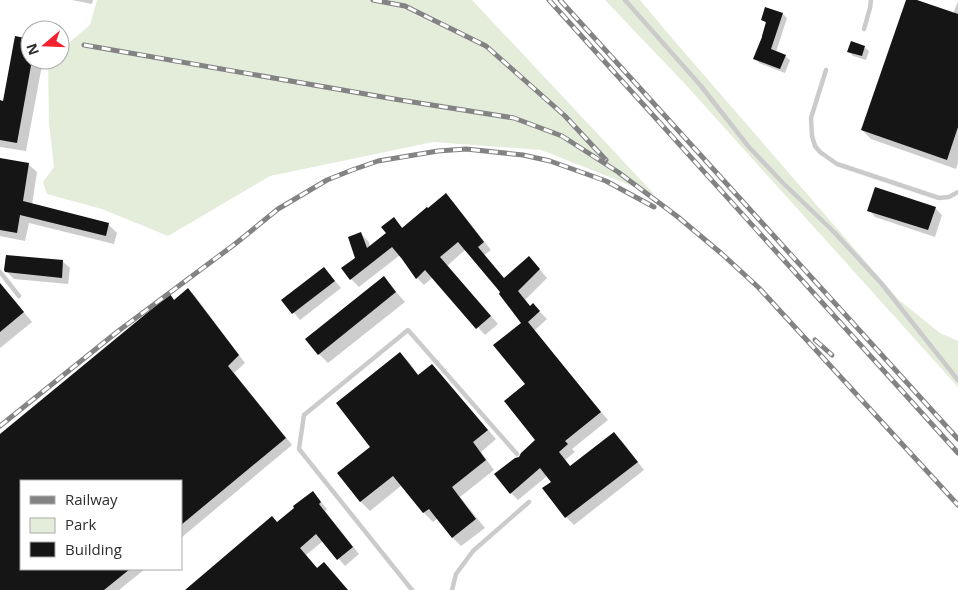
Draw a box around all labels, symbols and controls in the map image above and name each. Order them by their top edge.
north arrow [20,20,70,70]
text: N [21,41,43,58]
legend [20,480,182,570]
text: Railway [65,489,118,509]
text: Park [65,514,96,534]
text: Building [65,539,122,559]

